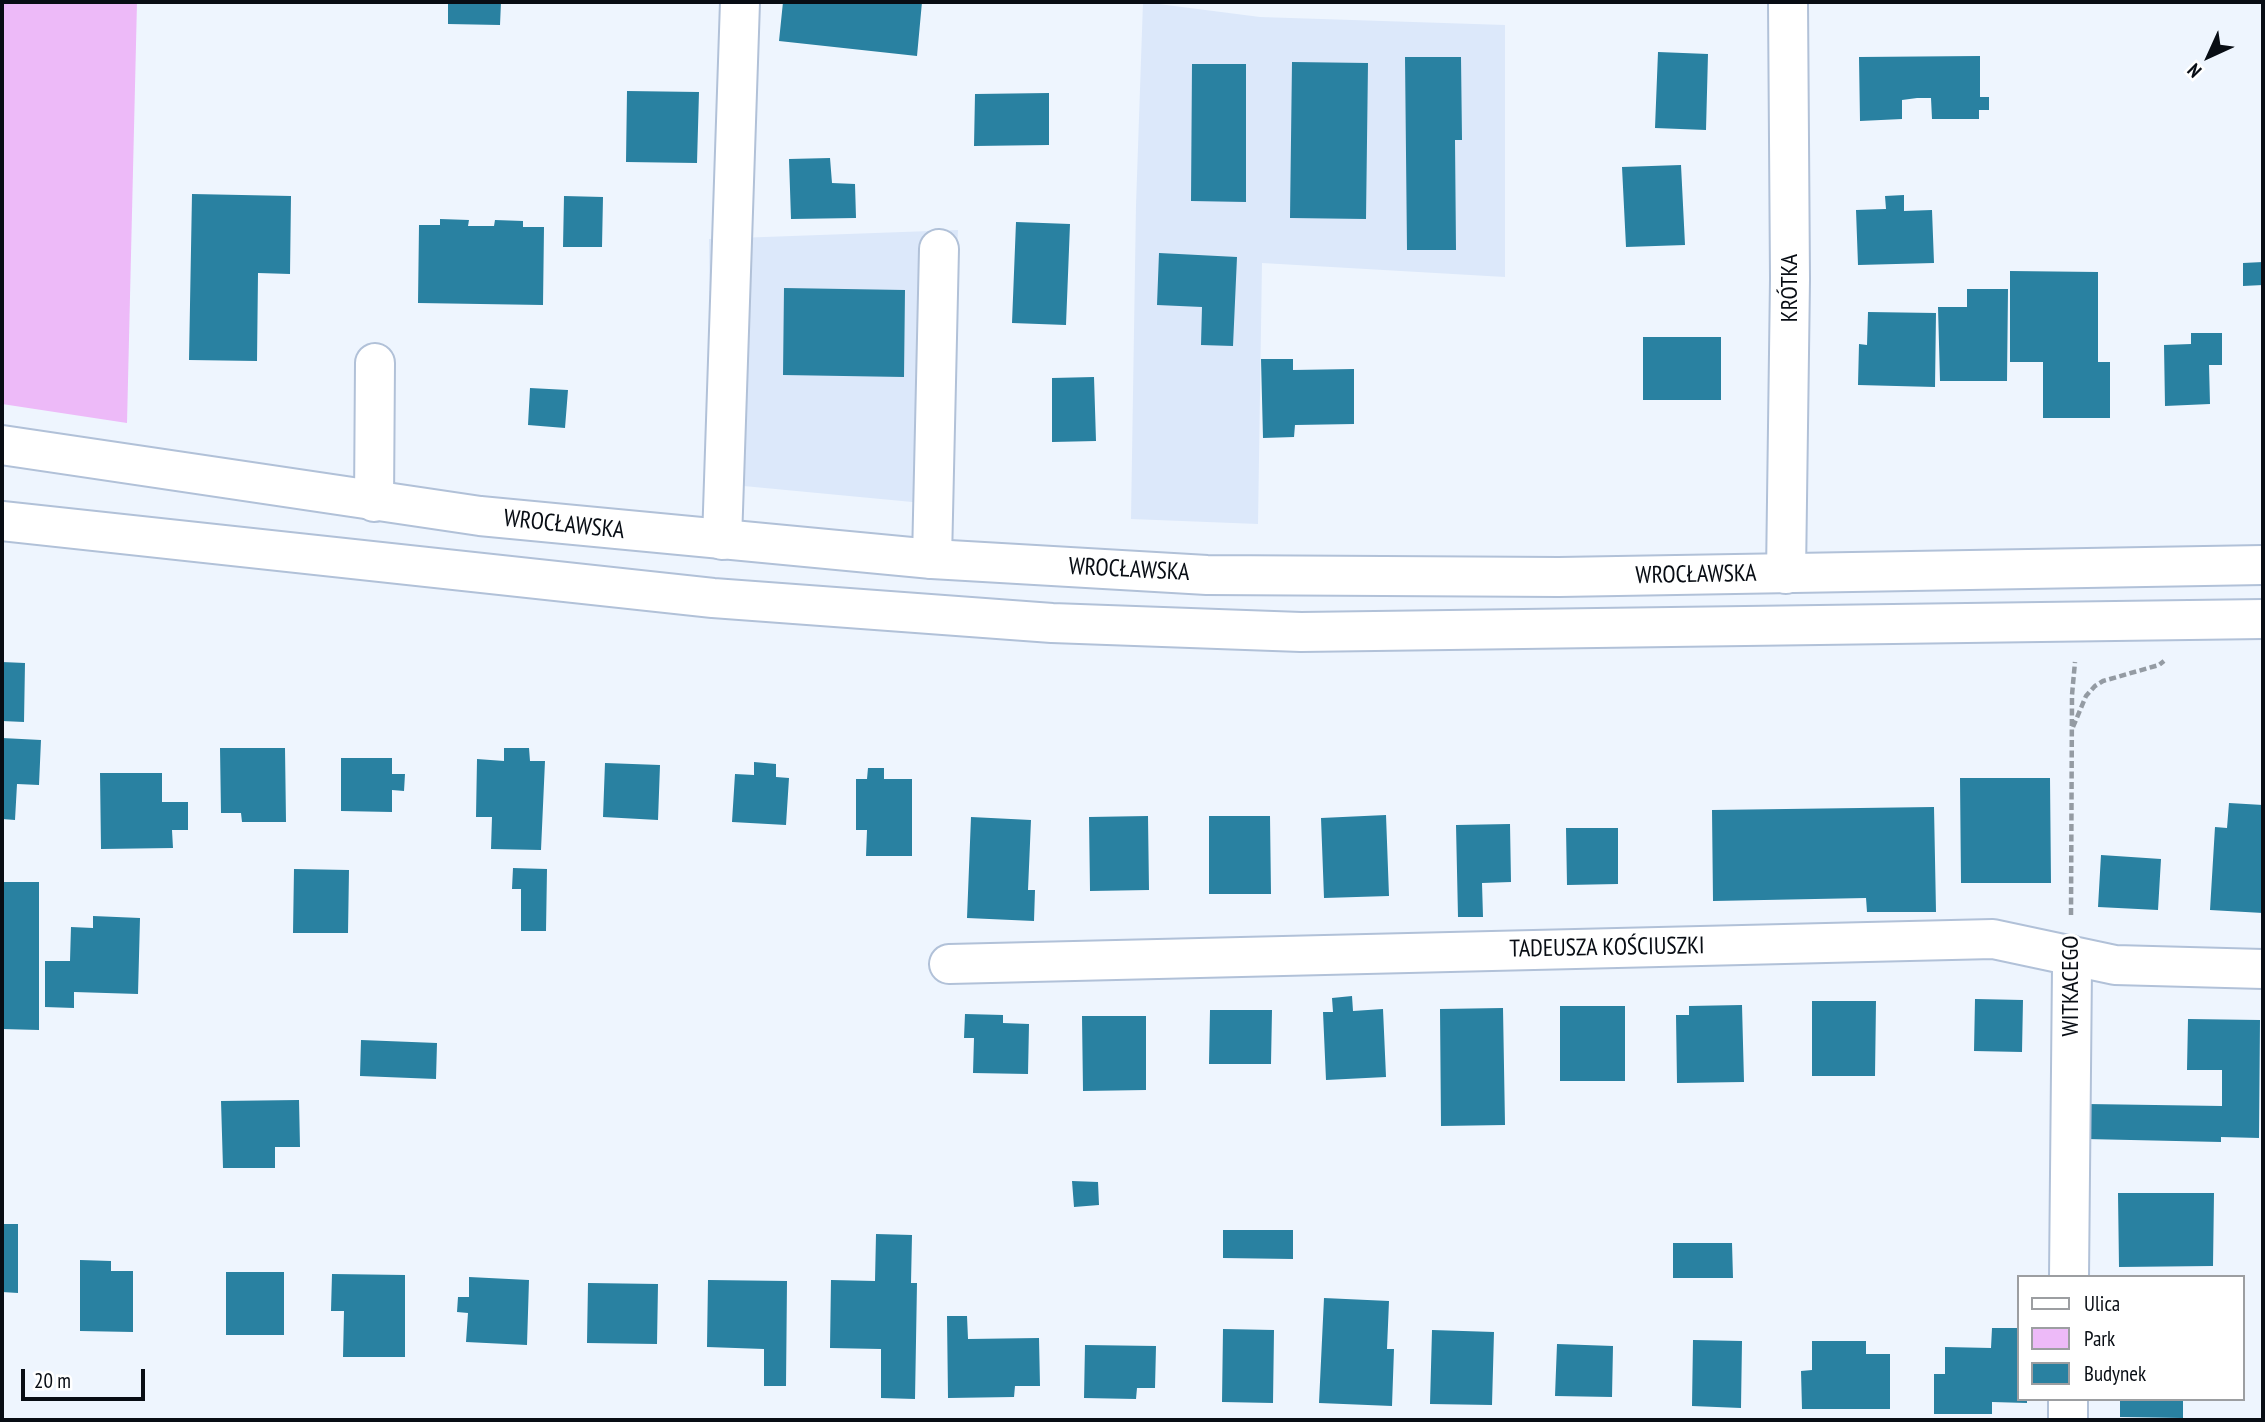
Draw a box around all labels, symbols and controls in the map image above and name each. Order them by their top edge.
north arrow [2174,21,2244,91]
text: N [2182,59,2206,83]
street label: KRÓTKA [1776,254,1804,322]
street label: WROCŁAWSKA [502,504,626,546]
street label: WROCŁAWSKA [1068,552,1190,588]
street label: WROCŁAWSKA [1635,560,1757,590]
street label: TADEUSZA KOŚCIUSZKI [1509,932,1705,964]
street label: WITKACEGO [2057,936,2085,1036]
legend [2016,1275,2244,1401]
text: Ulica [2084,1290,2120,1317]
text: Park [2084,1325,2115,1352]
scale bar [24,1356,149,1400]
text: Budynek [2084,1360,2146,1387]
text: 20 m [34,1367,71,1394]

